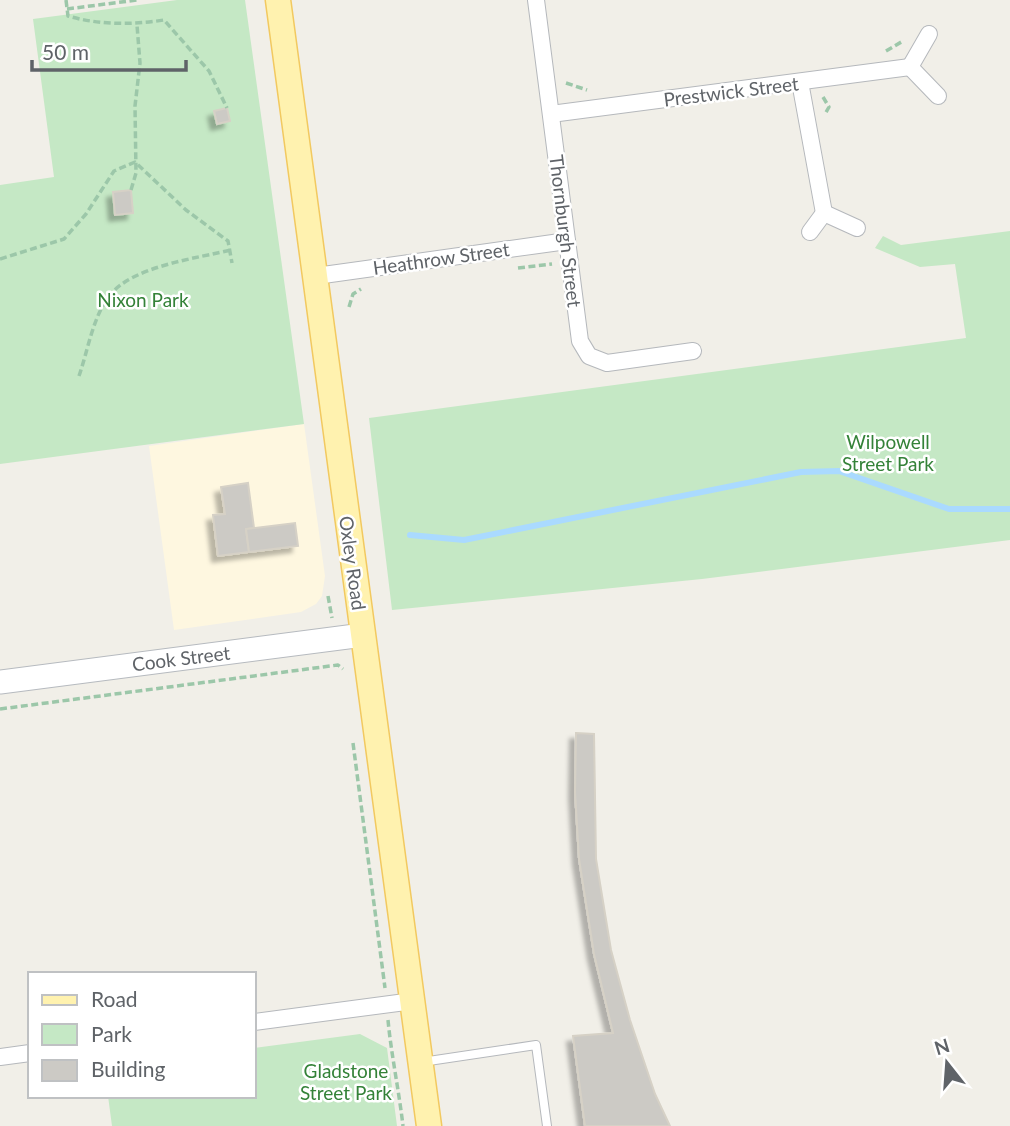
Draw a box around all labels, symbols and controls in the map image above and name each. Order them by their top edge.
scale bar [32,28,186,72]
text: 50 m [42,39,89,64]
street label: Prestwick Street [662,71,800,111]
street label: Thornburgh Street [545,154,587,309]
street label: Heathrow Street [371,237,511,279]
park label: Nixon Park [97,288,189,311]
park label: Wilpowell Street Park [842,430,934,475]
street label: Oxley Road [335,514,371,612]
street label: Cook Street [131,641,232,675]
legend [28,972,256,1098]
text: Road [91,986,138,1011]
text: Park [91,1021,132,1046]
north arrow [912,1028,982,1098]
text: N [932,1033,952,1059]
text: Building [91,1056,166,1081]
park label: Gladstone Street Park [300,1059,392,1104]

